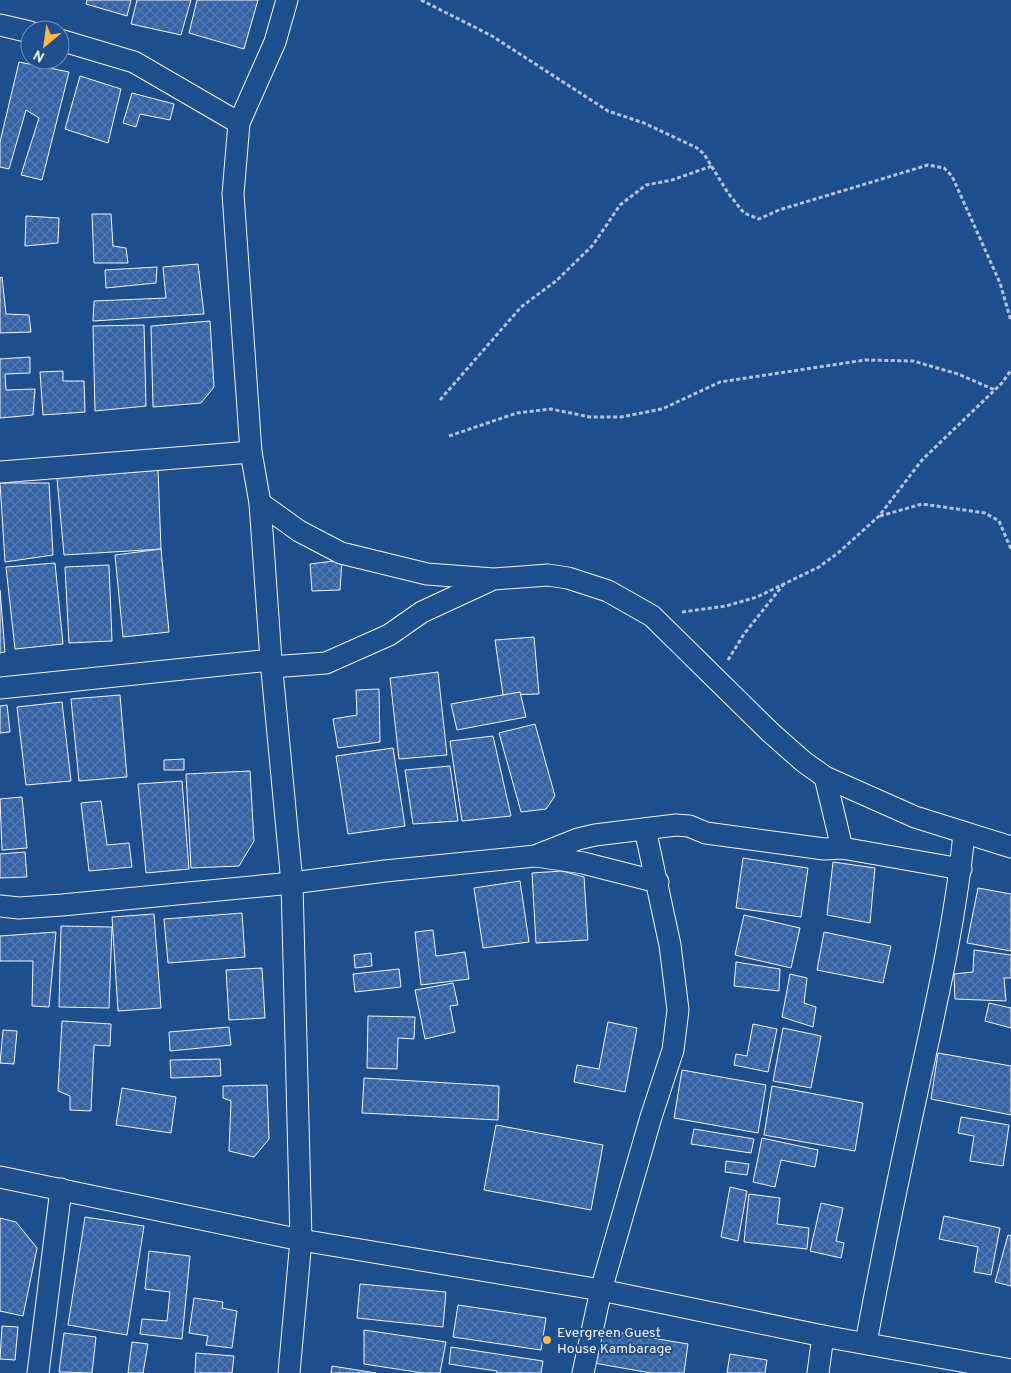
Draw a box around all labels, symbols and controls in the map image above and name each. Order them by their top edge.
north arrow [20,20,70,70]
text: N [31,45,48,65]
place label: Evergreen Guest House Kambarage [557,1325,672,1358]
marker: Evergreen Guest House Kambarage [541,1334,553,1346]

